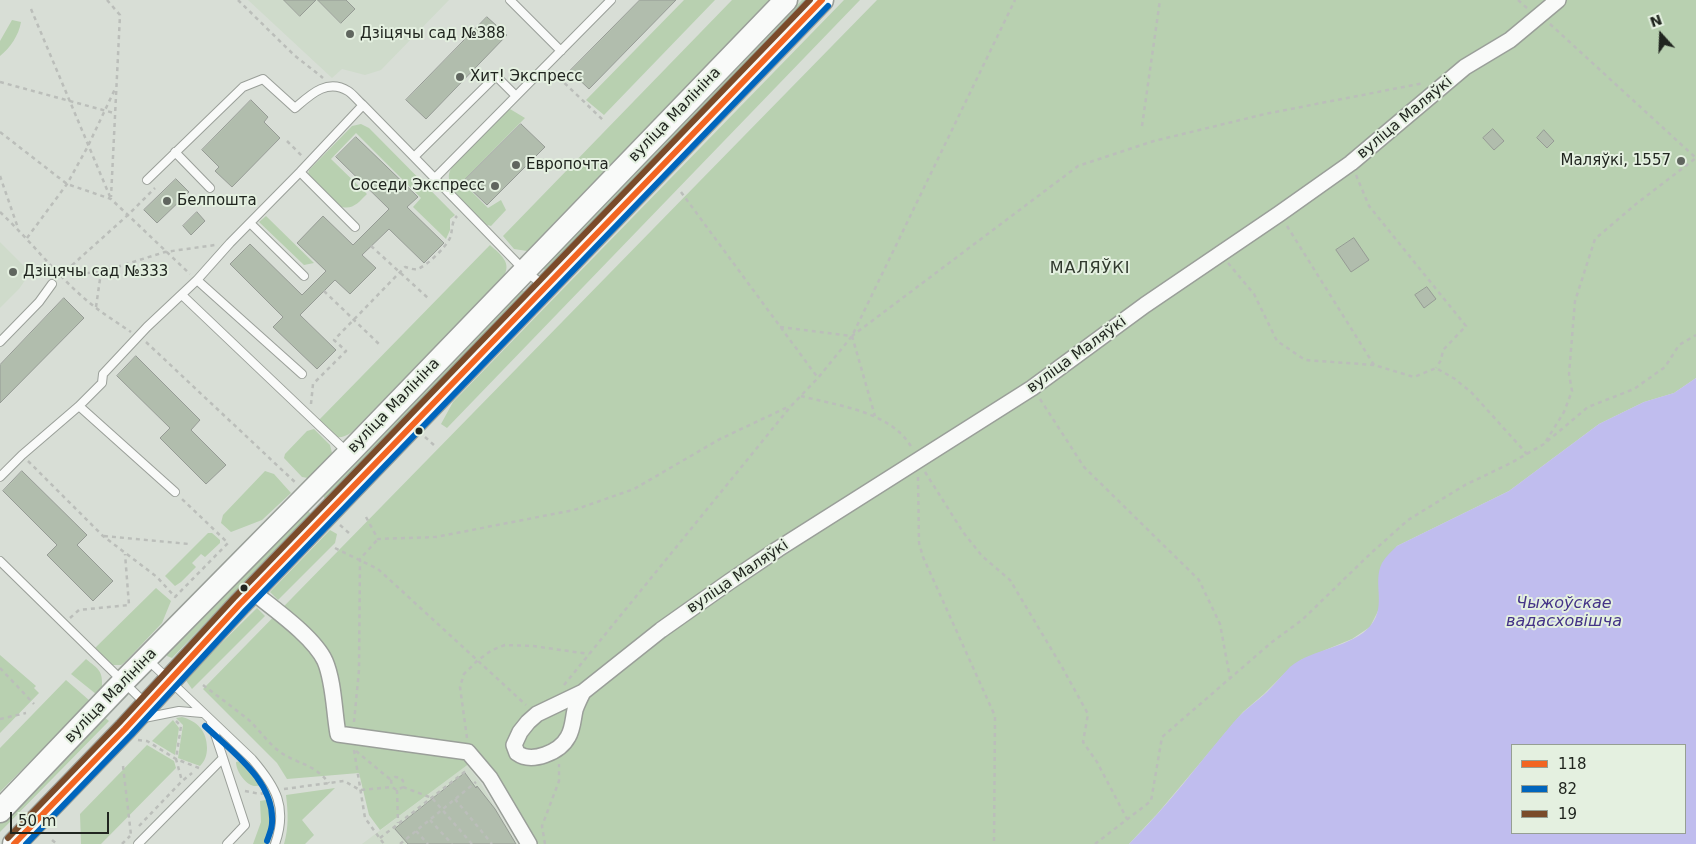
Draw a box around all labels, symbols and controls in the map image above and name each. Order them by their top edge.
north arrow [1636,10,1686,60]
text: N [1648,11,1664,30]
place label: Дзіцячы сад №388 [360,25,505,43]
marker: Дзіцячы сад №388 [344,28,356,40]
street label: вуліца Малініна [625,64,725,166]
place label: Хит! Экспресс [470,68,582,86]
marker: Хит! Экспресс [454,71,466,83]
street label: вуліца Маляўкі [1354,73,1456,163]
place label: Маляўкі, 1557 [1560,152,1671,170]
marker: Маляўкі, 1557 [1675,155,1687,167]
place label: Европочта [526,156,609,174]
marker: Европочта [510,159,522,171]
place label: Соседи Экспресс [350,177,485,195]
marker: Соседи Экспресс [489,180,501,192]
place label: Белпошта [177,192,257,210]
marker: Белпошта [161,195,173,207]
district label: МАЛЯЎКІ [1049,259,1131,279]
place label: Дзіцячы сад №333 [23,263,168,281]
marker: Дзіцячы сад №333 [7,266,19,278]
street label: вуліца Маляўкі [1024,313,1130,397]
street label: вуліца Малініна [344,355,444,457]
unlabelled marker [414,426,424,436]
street label: вуліца Маляўкі [684,536,792,618]
unlabelled marker [239,583,249,593]
water label: Чыжоўскае вадасховішча [1506,594,1622,632]
street label: вуліца Малініна [61,645,161,747]
legend [1511,744,1686,834]
text: 118 [1558,755,1587,773]
text: 82 [1558,780,1577,798]
scale bar [12,802,111,834]
text: 19 [1558,805,1577,823]
text: 50 m [18,812,56,830]

